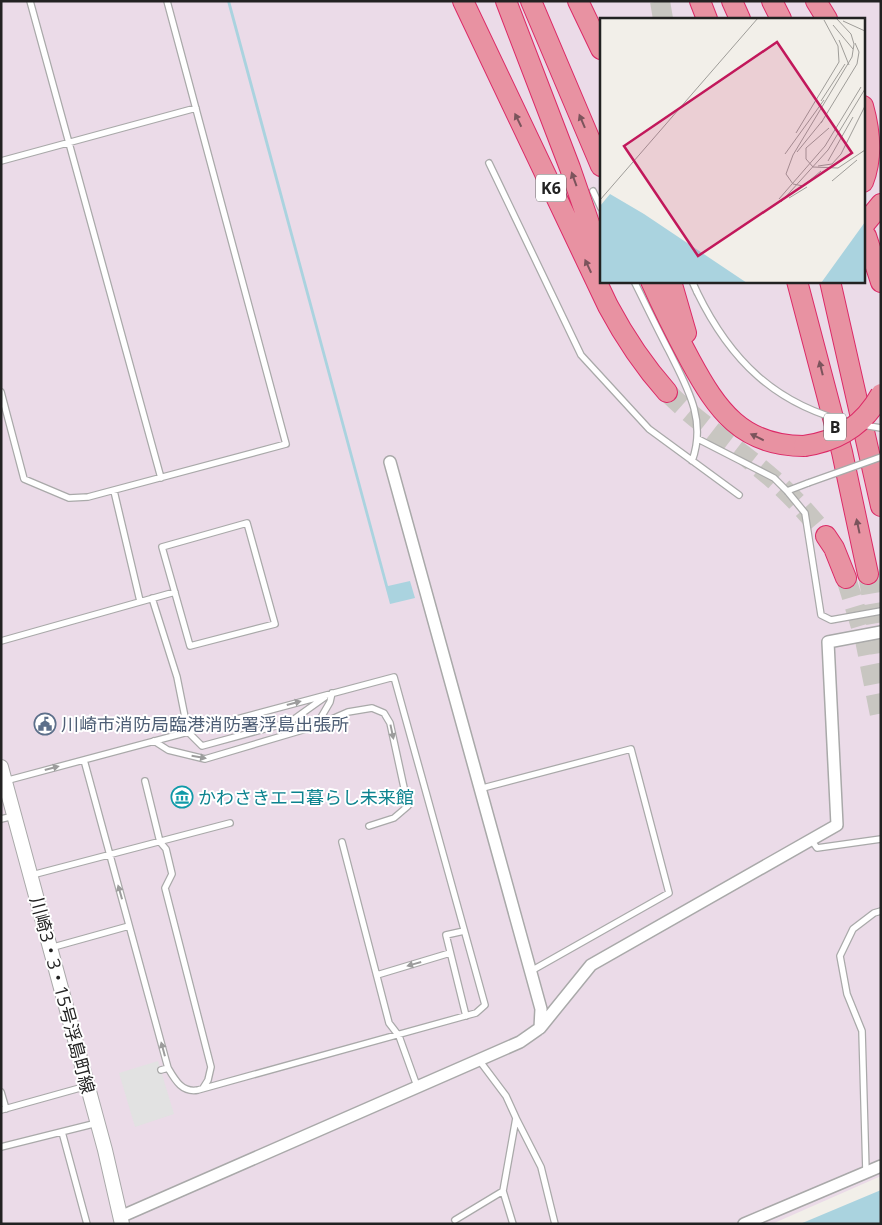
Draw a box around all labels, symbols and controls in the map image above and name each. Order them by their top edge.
inset map [600,18,864,282]
one-way arrow [514,113,522,127]
one-way arrow [578,113,586,128]
one-way arrow [570,171,578,186]
road number: K6 [536,174,566,202]
one-way arrow [584,259,593,274]
one-way arrow [817,360,825,375]
road number: B [824,414,846,441]
one-way arrow [750,433,764,441]
one-way arrow [854,519,862,534]
one-way arrow [286,699,301,707]
public building icon: 川崎市消防局臨港消防署浮島出張所 [33,712,57,736]
place label: 川崎市消防局臨港消防署浮島出張所 [61,712,349,736]
one-way arrow [388,724,396,739]
one-way arrow [192,754,208,762]
one-way arrow [45,764,60,772]
museum icon: かわさきエコ暮らし未来館 [170,785,194,809]
place label: かわさきエコ暮らし未来館 [198,785,414,809]
one-way arrow [116,885,124,900]
street label: 川崎3・3・15号浮島町線 [25,894,101,1096]
one-way arrow [406,961,421,969]
one-way arrow [159,1041,167,1056]

